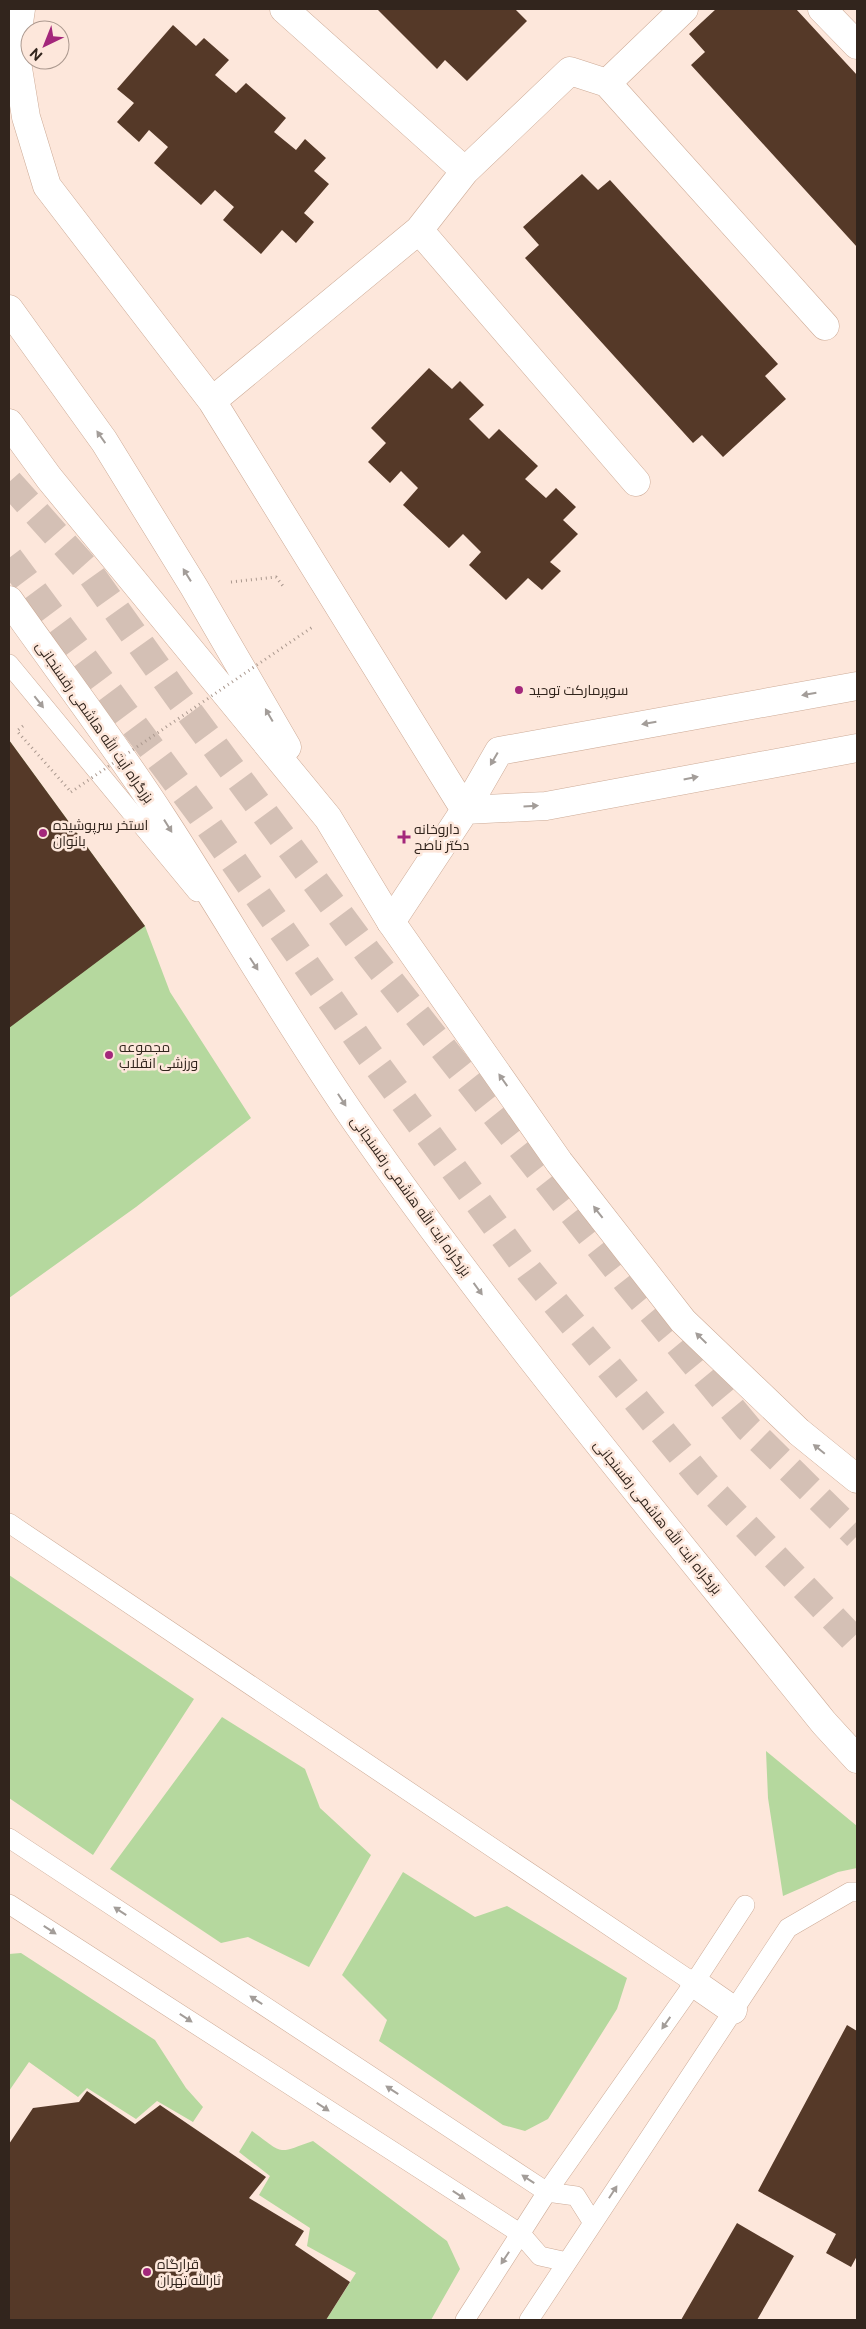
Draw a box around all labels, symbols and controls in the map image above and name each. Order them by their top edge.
north arrow [20,20,70,70]
text: N [27,45,46,64]
one-way arrow [96,430,106,444]
one-way arrow [182,568,191,581]
street label: بزرگراه آیت الله هاشمی رفسنجانی [33,637,158,806]
place label: سوپرمارکت توحید [529,682,628,700]
marker: سوپرمارکت توحید [513,684,525,696]
one-way arrow [801,691,817,699]
one-way arrow [34,695,45,708]
one-way arrow [264,709,273,722]
one-way arrow [641,720,657,728]
one-way arrow [490,753,499,766]
one-way arrow [684,774,700,782]
one-way arrow [524,802,540,810]
place label: استخر سرپوشیده بانوان [53,817,148,849]
one-way arrow [163,820,172,833]
place label: داروخانه دکتر ناصح [414,821,469,854]
marker: استخر سرپوشیده بانوان [37,827,49,839]
marker: داروخانه دکتر ناصح [398,831,410,843]
one-way arrow [249,957,258,971]
place label: مجموعه ورزشی انقلاب [119,1039,198,1071]
marker: مجموعه ورزشی انقلاب [103,1049,115,1061]
one-way arrow [498,1073,508,1087]
one-way arrow [337,1094,347,1107]
street label: بزرگراه آیت الله هاشمی رفسنجانی [348,1112,475,1279]
one-way arrow [593,1206,604,1219]
one-way arrow [473,1282,483,1296]
one-way arrow [695,1332,707,1344]
street label: بزرگراه آیت الله هاشمی رفسنجانی [591,1436,726,1597]
one-way arrow [813,1443,826,1454]
one-way arrow [114,1906,127,1916]
one-way arrow [43,1926,56,1935]
one-way arrow [250,1996,263,2005]
one-way arrow [180,2014,193,2023]
one-way arrow [661,2016,671,2030]
one-way arrow [385,2085,399,2095]
one-way arrow [316,2102,329,2111]
one-way arrow [521,2174,534,2184]
one-way arrow [609,2185,618,2198]
one-way arrow [453,2190,466,2199]
one-way arrow [501,2251,510,2264]
place label: قرارگاه ثارالله تهران [157,2256,221,2288]
marker: قرارگاه ثارالله تهران [141,2266,153,2278]

